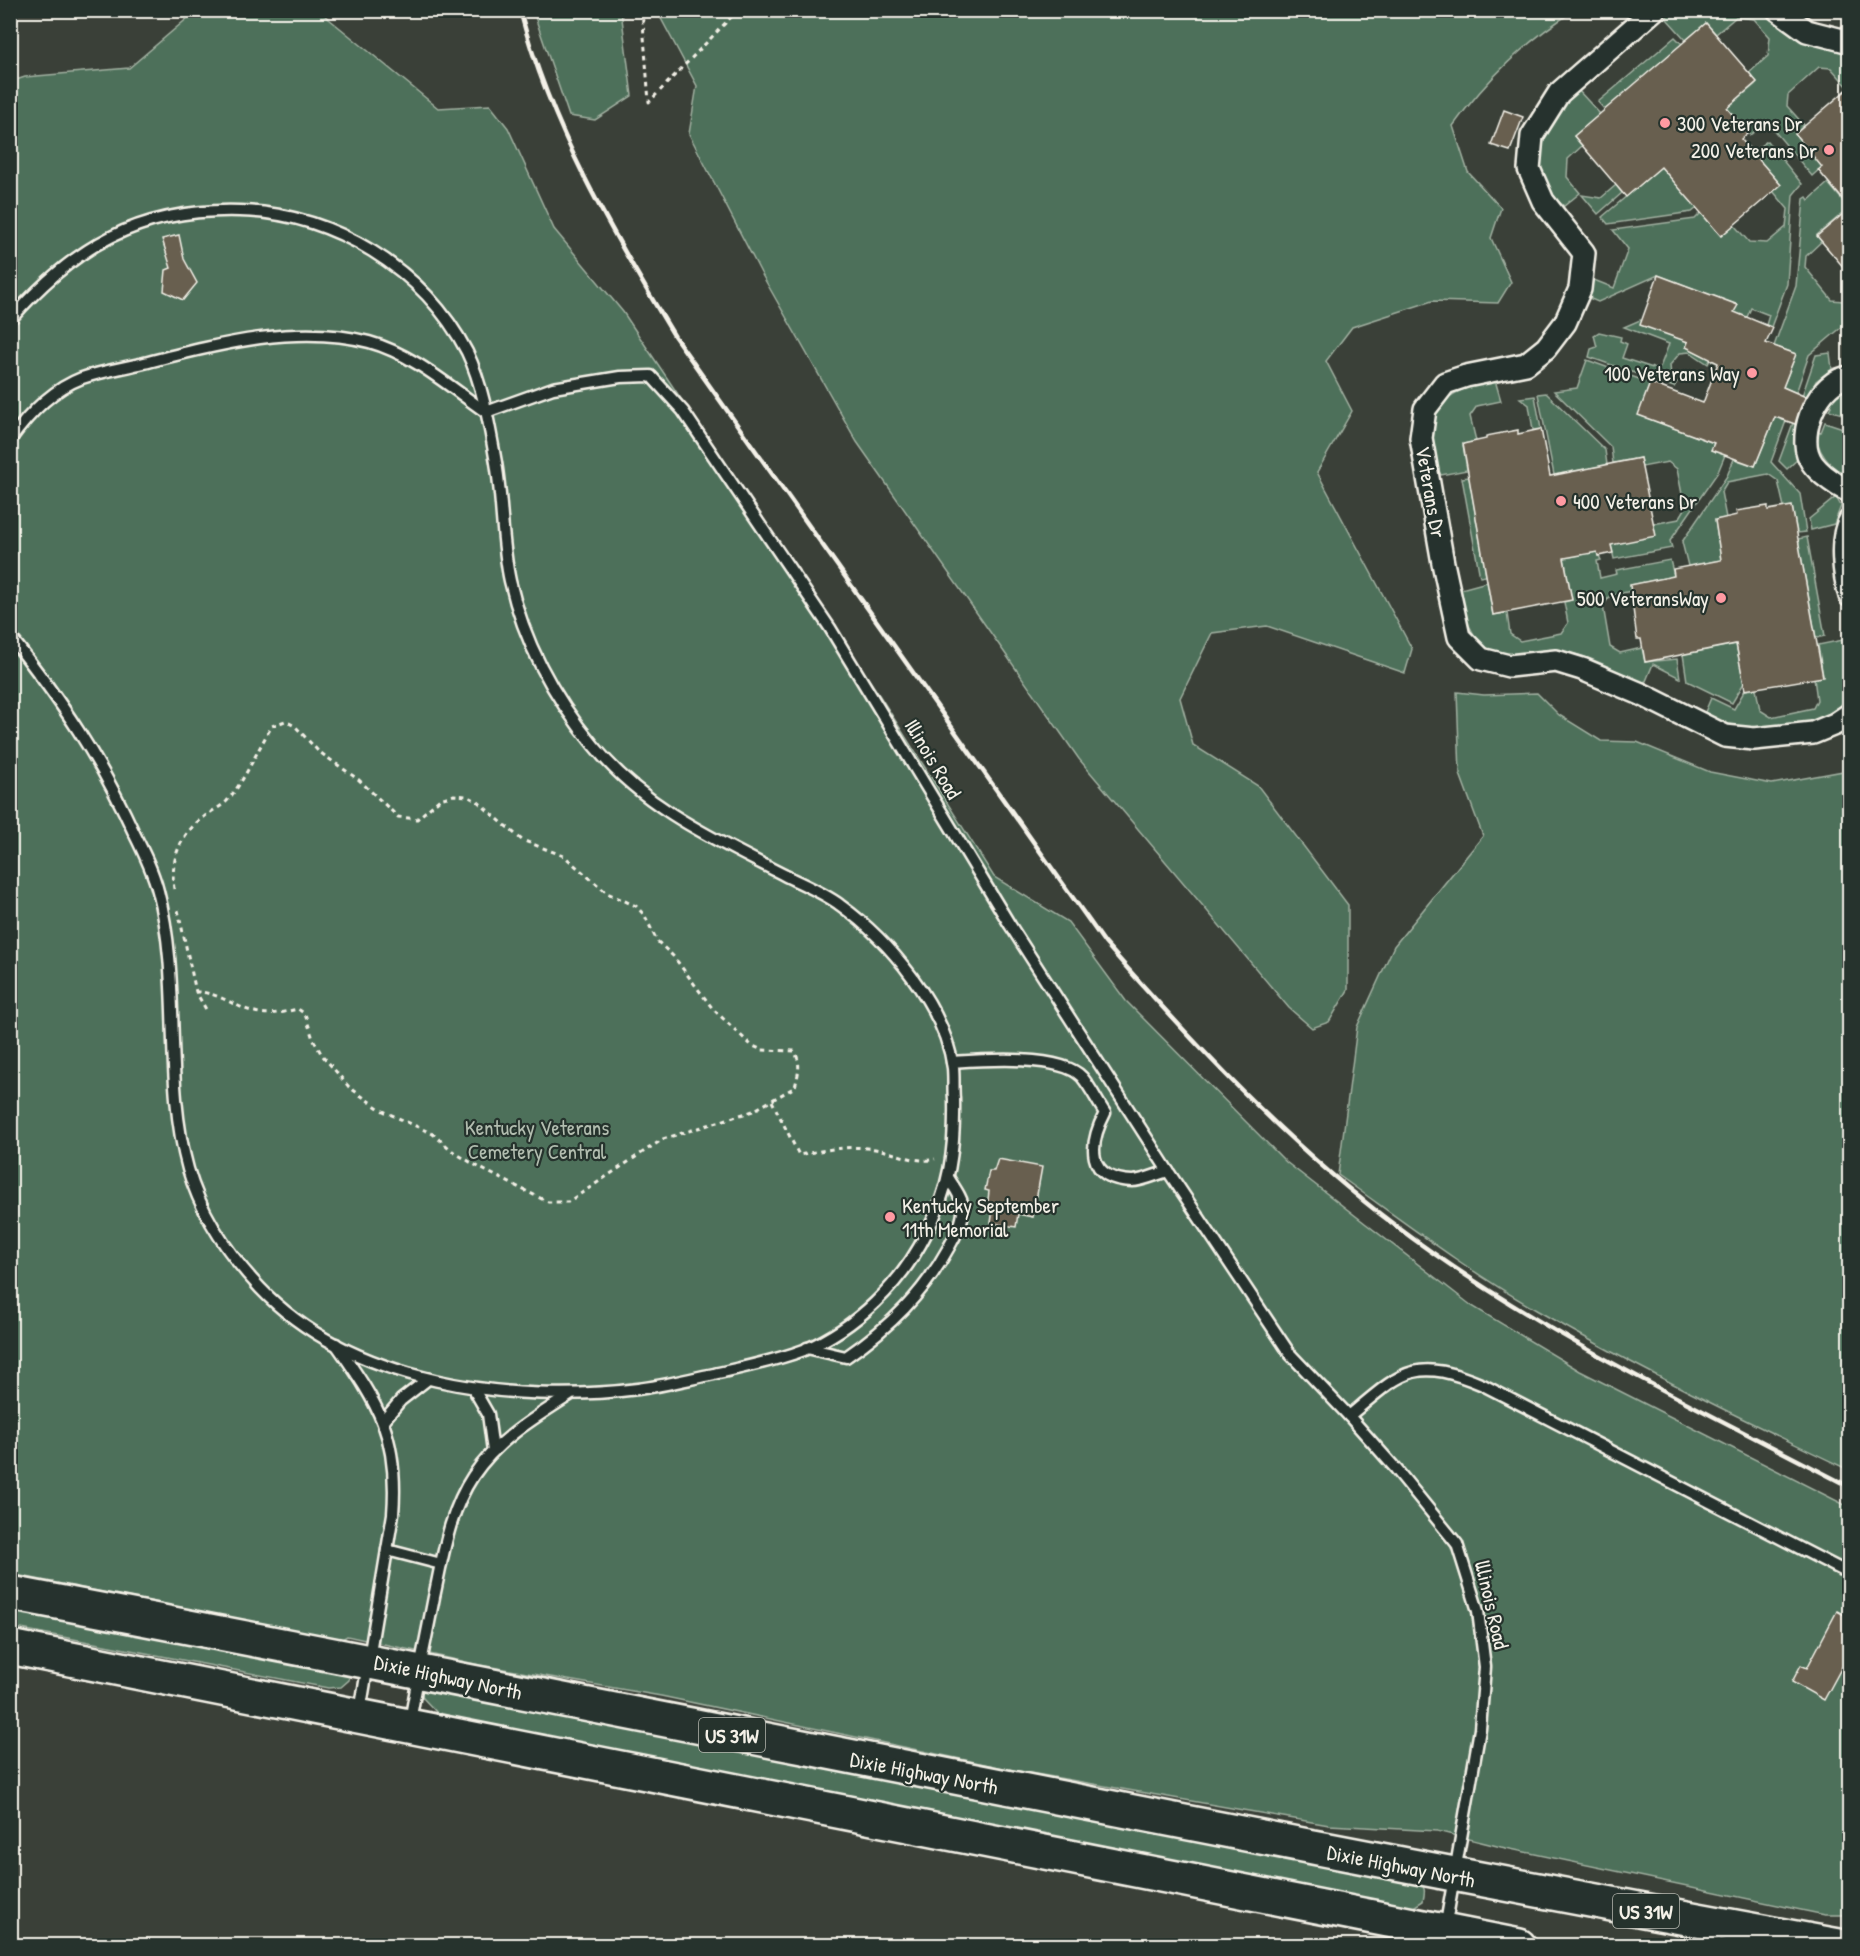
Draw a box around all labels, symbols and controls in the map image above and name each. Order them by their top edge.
place label: 300 Veterans Dr [1677,109,1803,138]
marker: 300 Veterans Dr [1658,116,1672,130]
place label: 200 Veterans Dr [1691,136,1817,165]
marker: 200 Veterans Dr [1822,143,1836,157]
place label: 100 Veterans Way [1604,359,1740,388]
marker: 100 Veterans Way [1745,366,1759,380]
street label: Veterans Dr [1409,444,1453,540]
place label: 400 Veterans Dr [1573,487,1697,516]
marker: 400 Veterans Dr [1554,494,1568,508]
place label: 500 VeteransWay [1577,584,1709,613]
marker: 500 VeteransWay [1714,591,1728,605]
street label: Illinois Road [898,714,968,804]
park label: Kentucky Veterans Cemetery Central [465,1113,609,1166]
place label: Kentucky September 11th Memorial [902,1191,1059,1244]
marker: Kentucky September 11th Memorial [883,1210,897,1224]
street label: lllinois Road [1468,1558,1516,1652]
street label: Dixie Highway North [372,1647,525,1707]
road number: US 31W [699,1718,765,1752]
street label: Dixie Highway North [848,1744,1001,1802]
street label: Dixie Highway North [1325,1837,1478,1895]
road number: US 31W [1613,1894,1679,1928]

